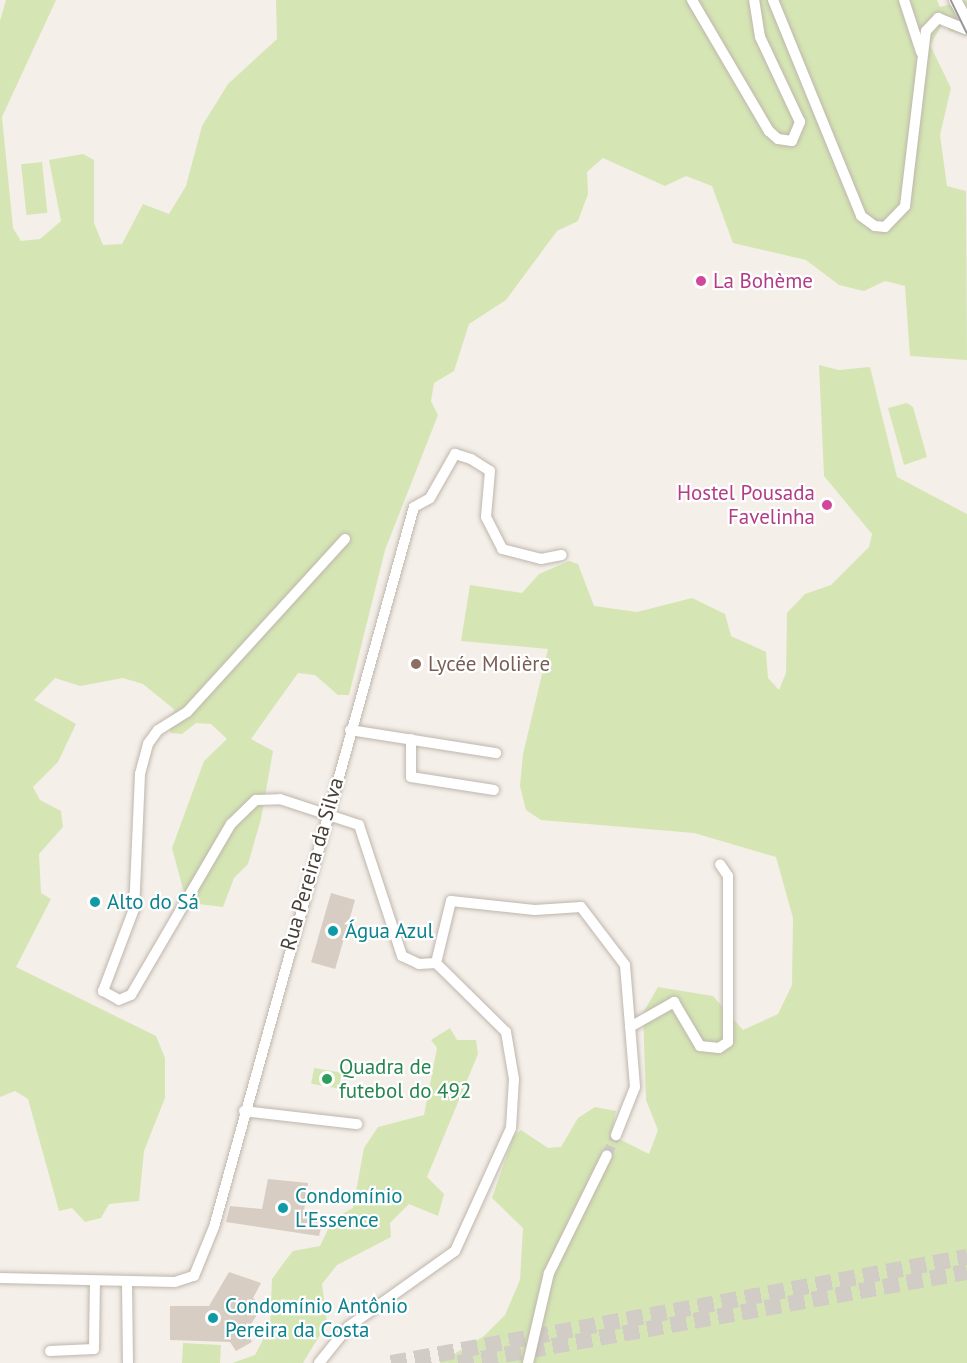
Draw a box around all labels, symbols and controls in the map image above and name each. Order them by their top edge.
place label: La Bohème [713,268,813,294]
marker: La Bohème [694,274,708,288]
place label: Hostel Pousada Favelinha [677,480,815,530]
marker: Hostel Pousada Favelinha [820,498,834,512]
place label: Lycée Molière [428,651,550,677]
marker: Lycée Molière [409,657,423,671]
street label: Rua Pereira da Silva [275,775,349,953]
place label: Alto do Sá [107,889,199,915]
marker: Alto do Sá [88,895,102,909]
place label: Água Azul [345,918,434,944]
marker: Água Azul [326,924,340,938]
place label: Quadra de futebol do 492 [339,1054,471,1104]
marker: Quadra de futebol do 492 [320,1072,334,1086]
place label: Condomínio L'Essence [295,1183,403,1233]
marker: Condomínio L'Essence [276,1201,290,1215]
place label: Condomínio Antônio Pereira da Costa [225,1293,408,1343]
marker: Condomínio Antônio Pereira da Costa [206,1311,220,1325]

